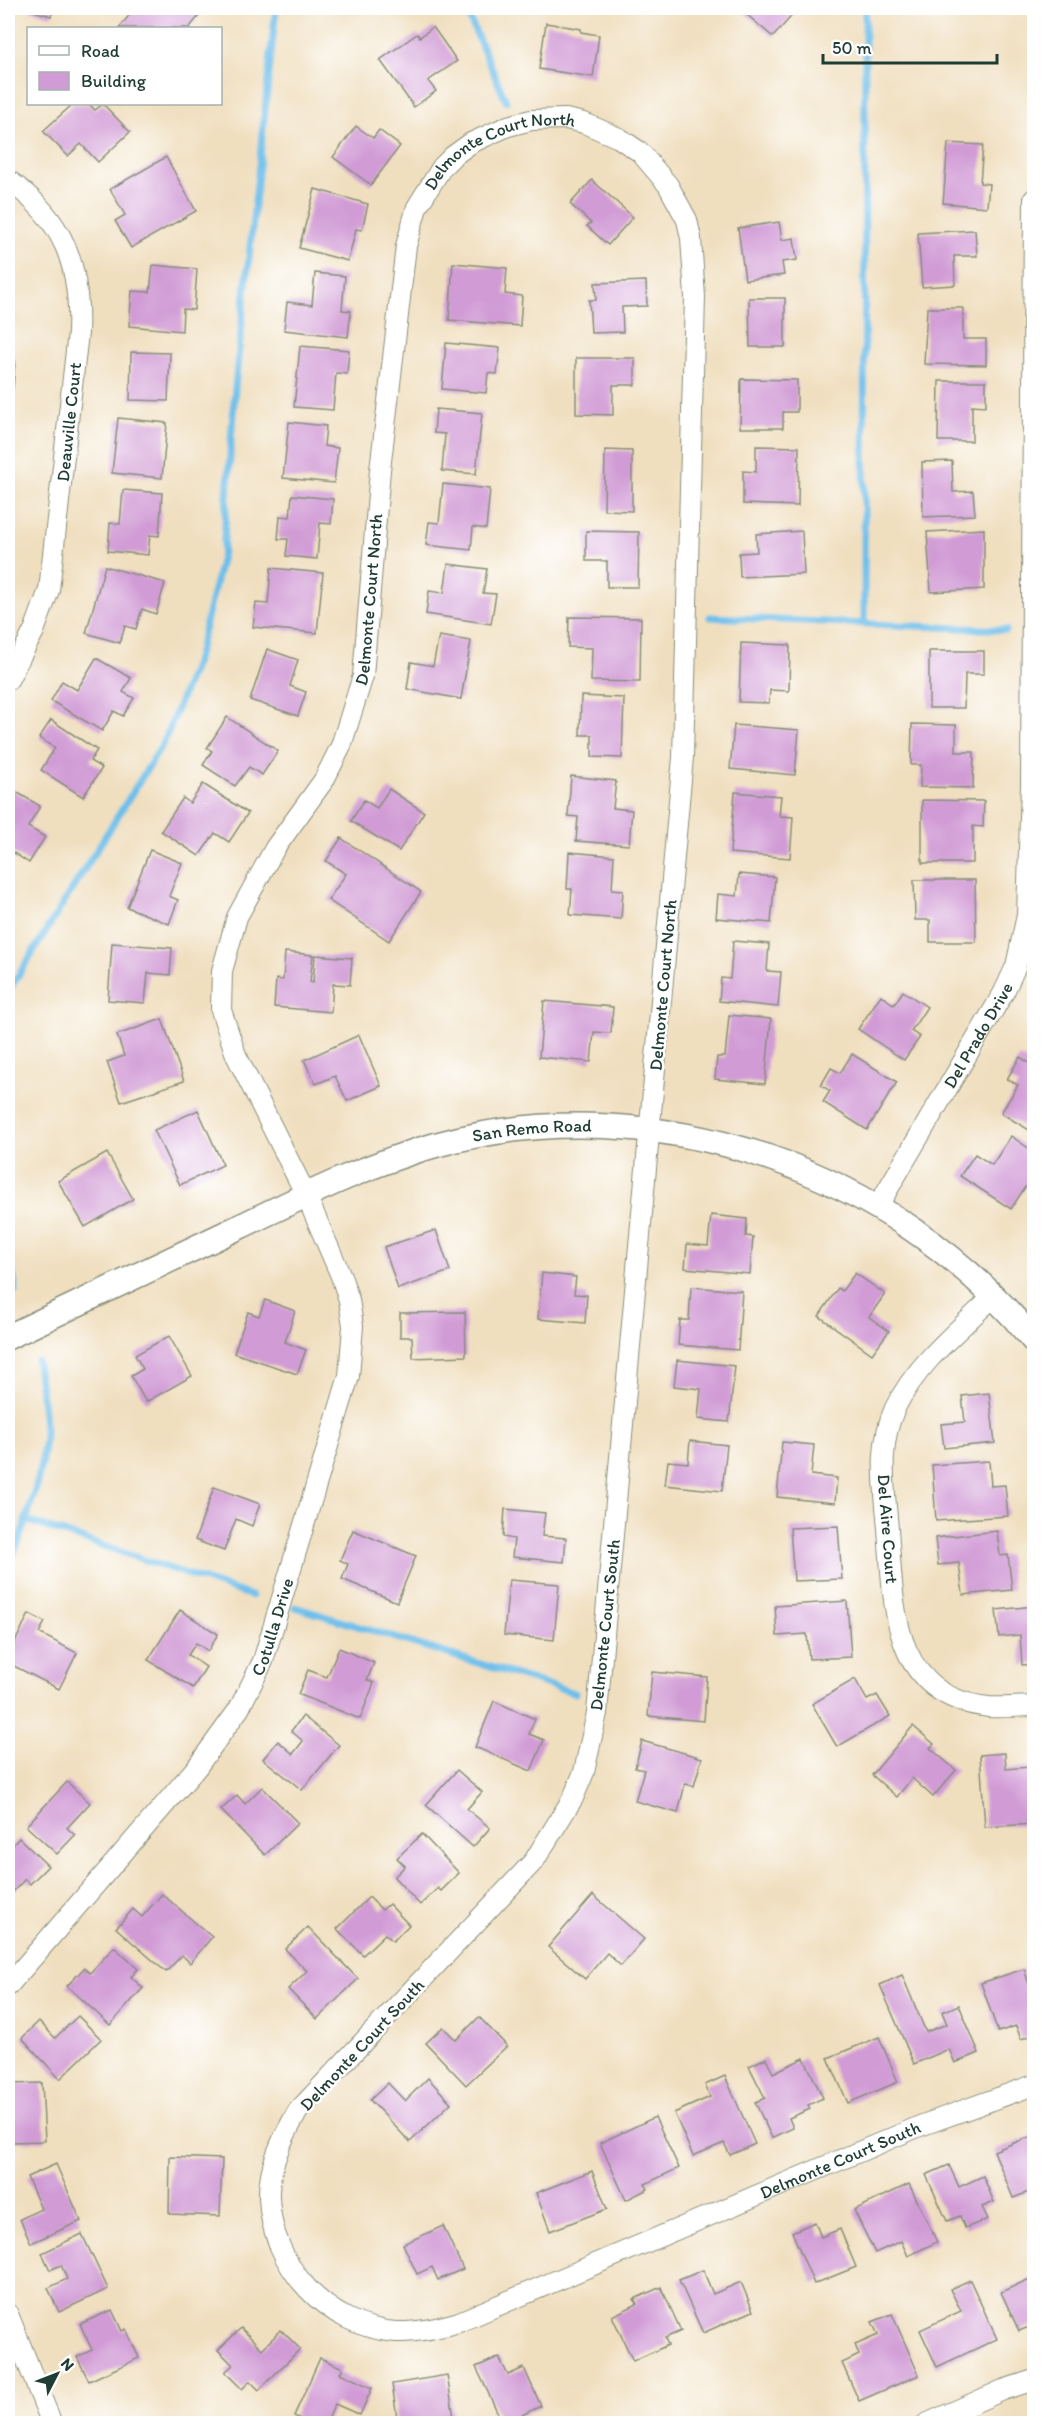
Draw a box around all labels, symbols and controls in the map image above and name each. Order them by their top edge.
legend [27,27,222,105]
scale bar [823,27,997,65]
text: 50 m [832,37,872,59]
text: Road [81,40,120,62]
text: Building [81,70,147,92]
street label: Delmonte Court North [419,108,578,194]
street label: Deauville Court [52,361,86,483]
street label: Delmonte Court North [350,512,387,688]
street label: Delmonte Court North [645,898,681,1072]
street label: Del Prado Drive [939,979,1018,1092]
street label: San Remo Road [470,1115,592,1147]
street label: Del Aire Court [873,1474,903,1585]
street label: Delmonte Court South [585,1538,625,1712]
street label: Cotulla Drive [246,1575,298,1680]
street label: Delmonte Court South [295,1974,429,2116]
street label: Delmonte Court South [757,2116,924,2204]
north arrow [27,2344,87,2404]
text: N [57,2354,78,2375]

